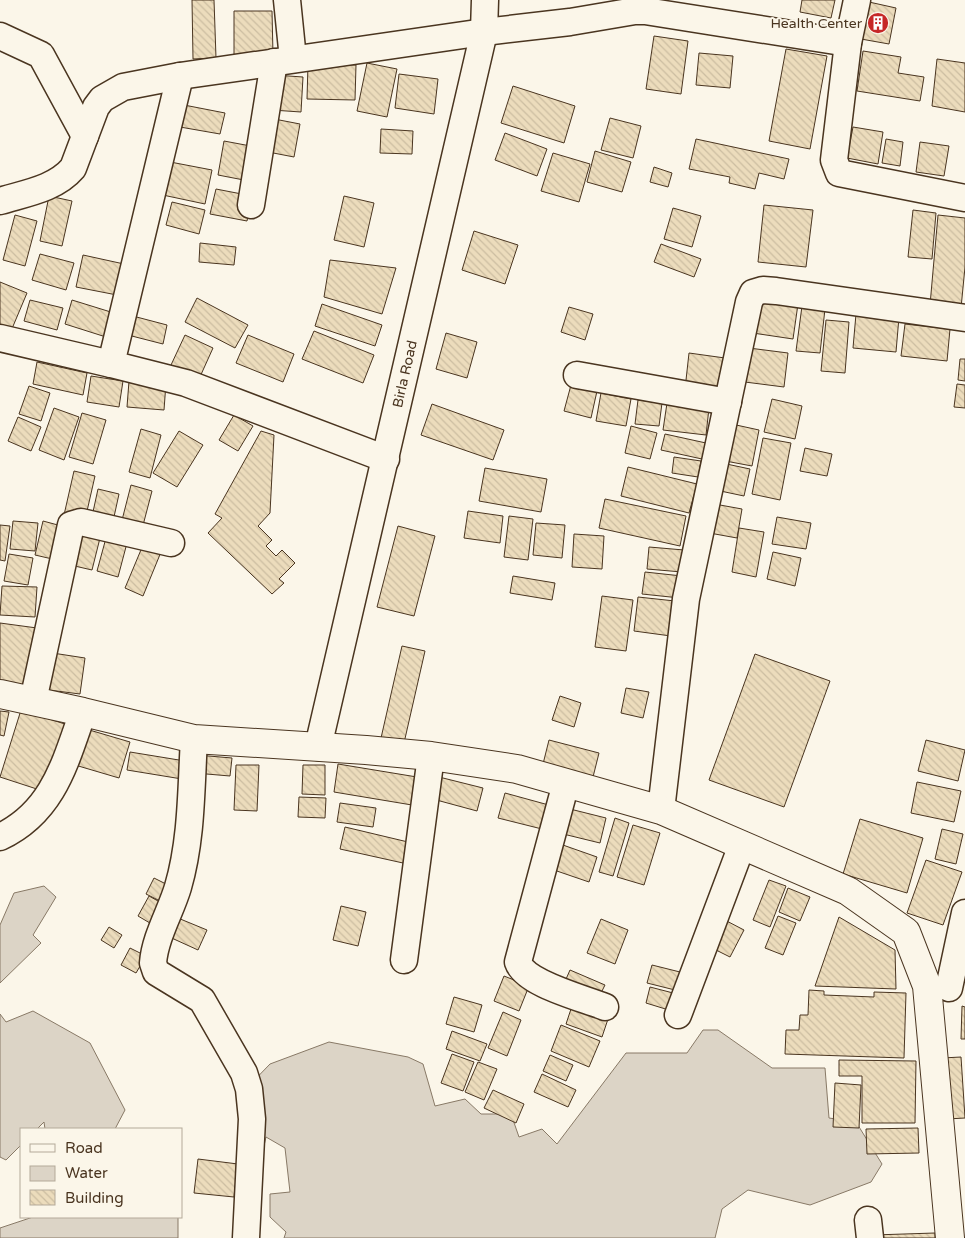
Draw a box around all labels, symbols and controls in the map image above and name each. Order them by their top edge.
building icon: Health Center [866,11,890,35]
place label: Health Center [771,15,863,32]
street label: Birla Road [389,339,421,409]
legend [20,1128,182,1218]
text: Road [65,1139,103,1157]
text: Water [65,1164,108,1182]
text: Building [65,1189,124,1207]

